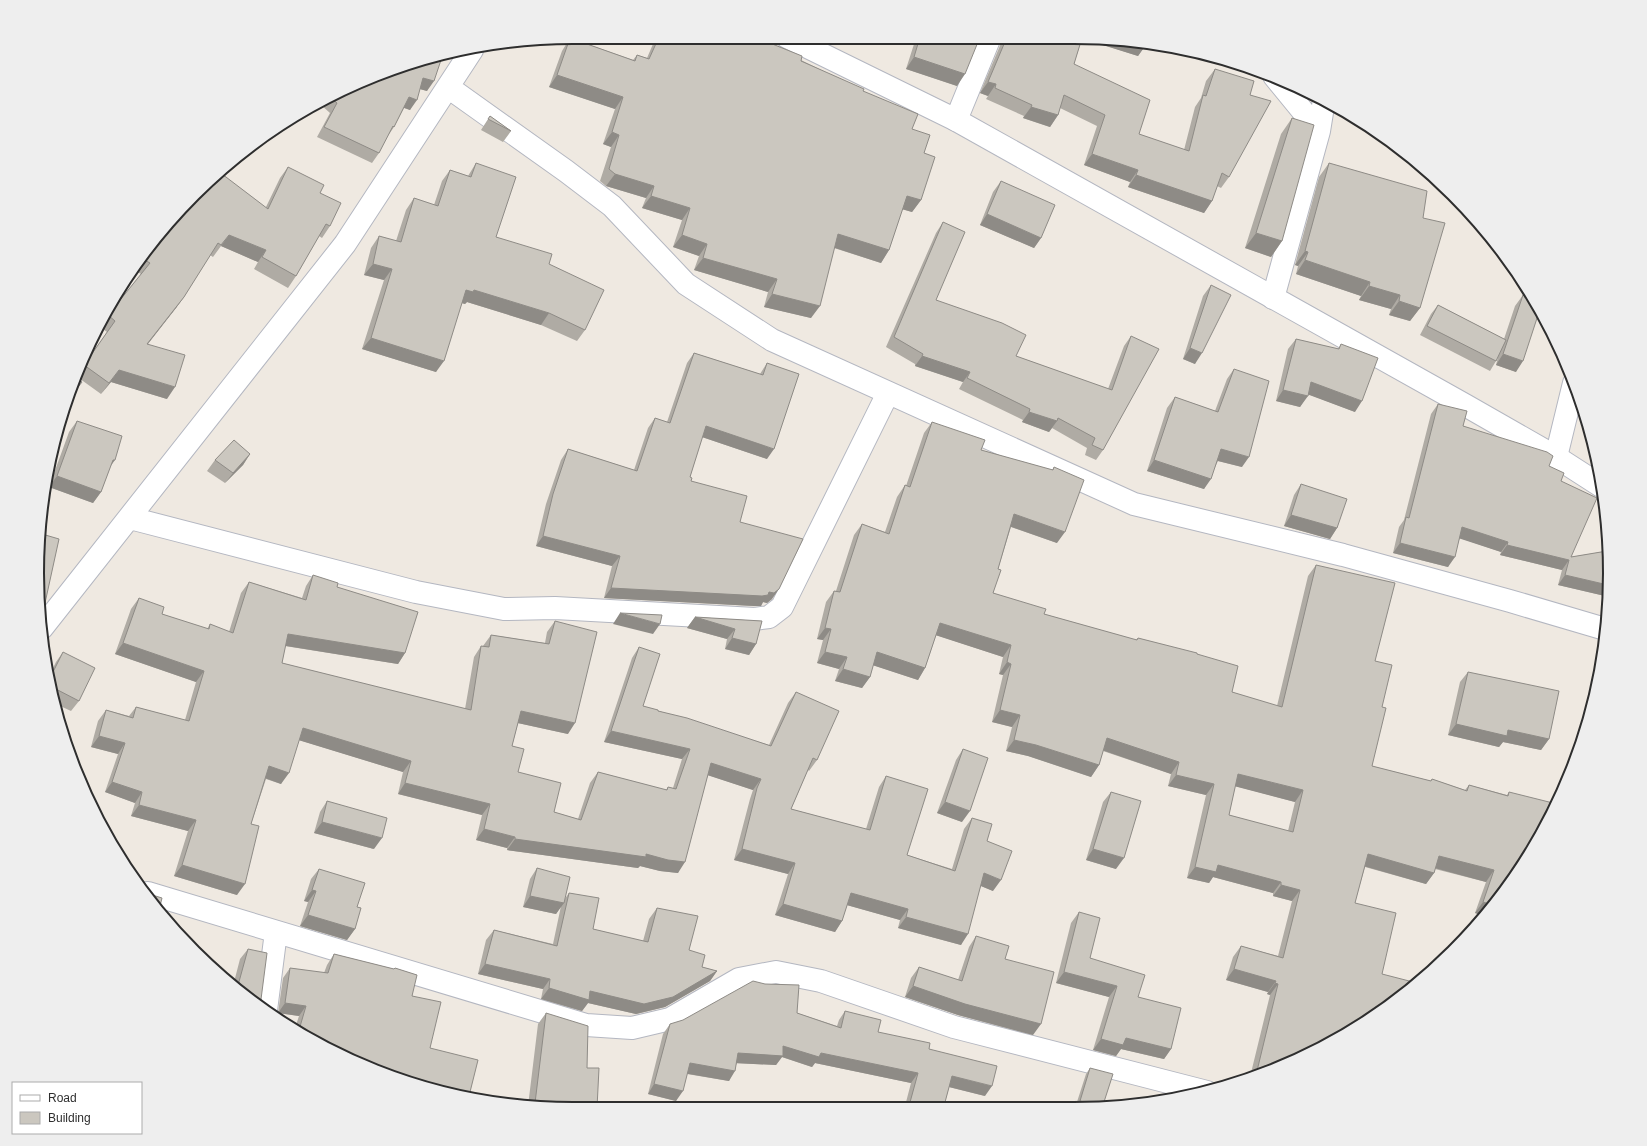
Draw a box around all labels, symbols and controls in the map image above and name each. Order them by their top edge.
legend [12,1082,142,1134]
text: Road [48,1091,77,1105]
text: Building [48,1111,91,1125]

